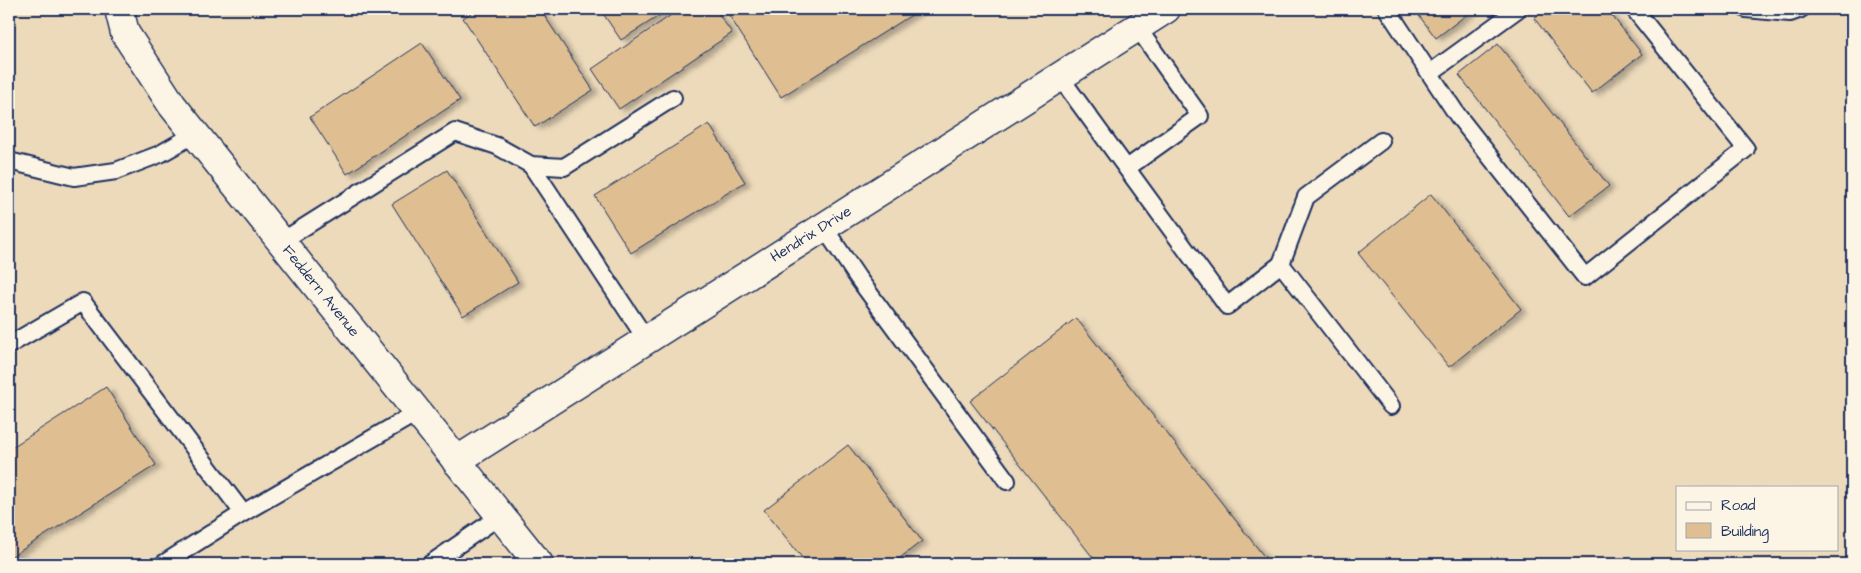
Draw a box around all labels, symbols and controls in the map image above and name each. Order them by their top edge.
street label: Hendrix Drive [766,201,856,267]
street label: Feddern Avenue [277,241,365,341]
legend [1676,486,1838,550]
text: Road [1721,495,1756,516]
text: Building [1721,521,1769,543]

